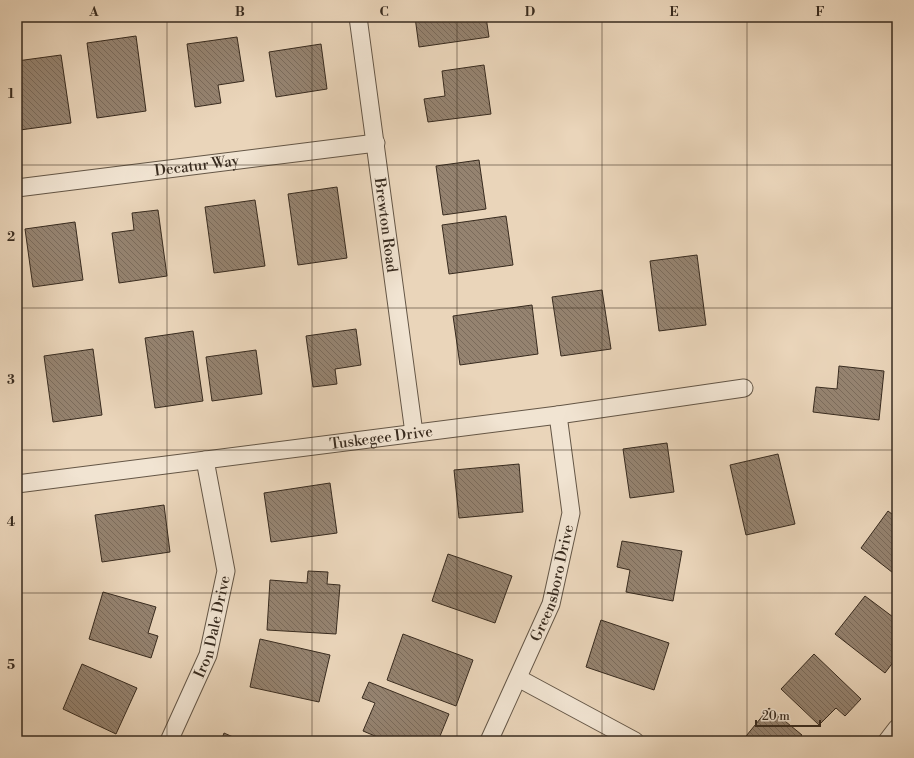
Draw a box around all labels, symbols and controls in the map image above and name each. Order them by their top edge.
text: A [88,4,99,20]
text: B [235,4,245,20]
text: C [379,4,389,20]
text: D [525,4,535,20]
text: E [669,4,679,20]
text: F [815,4,825,20]
text: 1 [8,86,15,102]
street label: Decatur Way [153,151,241,180]
street label: Brewton Road [370,176,402,274]
text: 2 [7,229,15,245]
text: 3 [7,372,15,388]
street label: Tuskegee Drive [328,422,434,454]
text: 4 [7,514,16,530]
street label: Greensboro Drive [526,523,578,644]
street label: Iron Dale Drive [189,574,234,681]
text: 5 [7,657,15,673]
scale bar [756,702,820,728]
text: 20 m [762,709,790,724]

